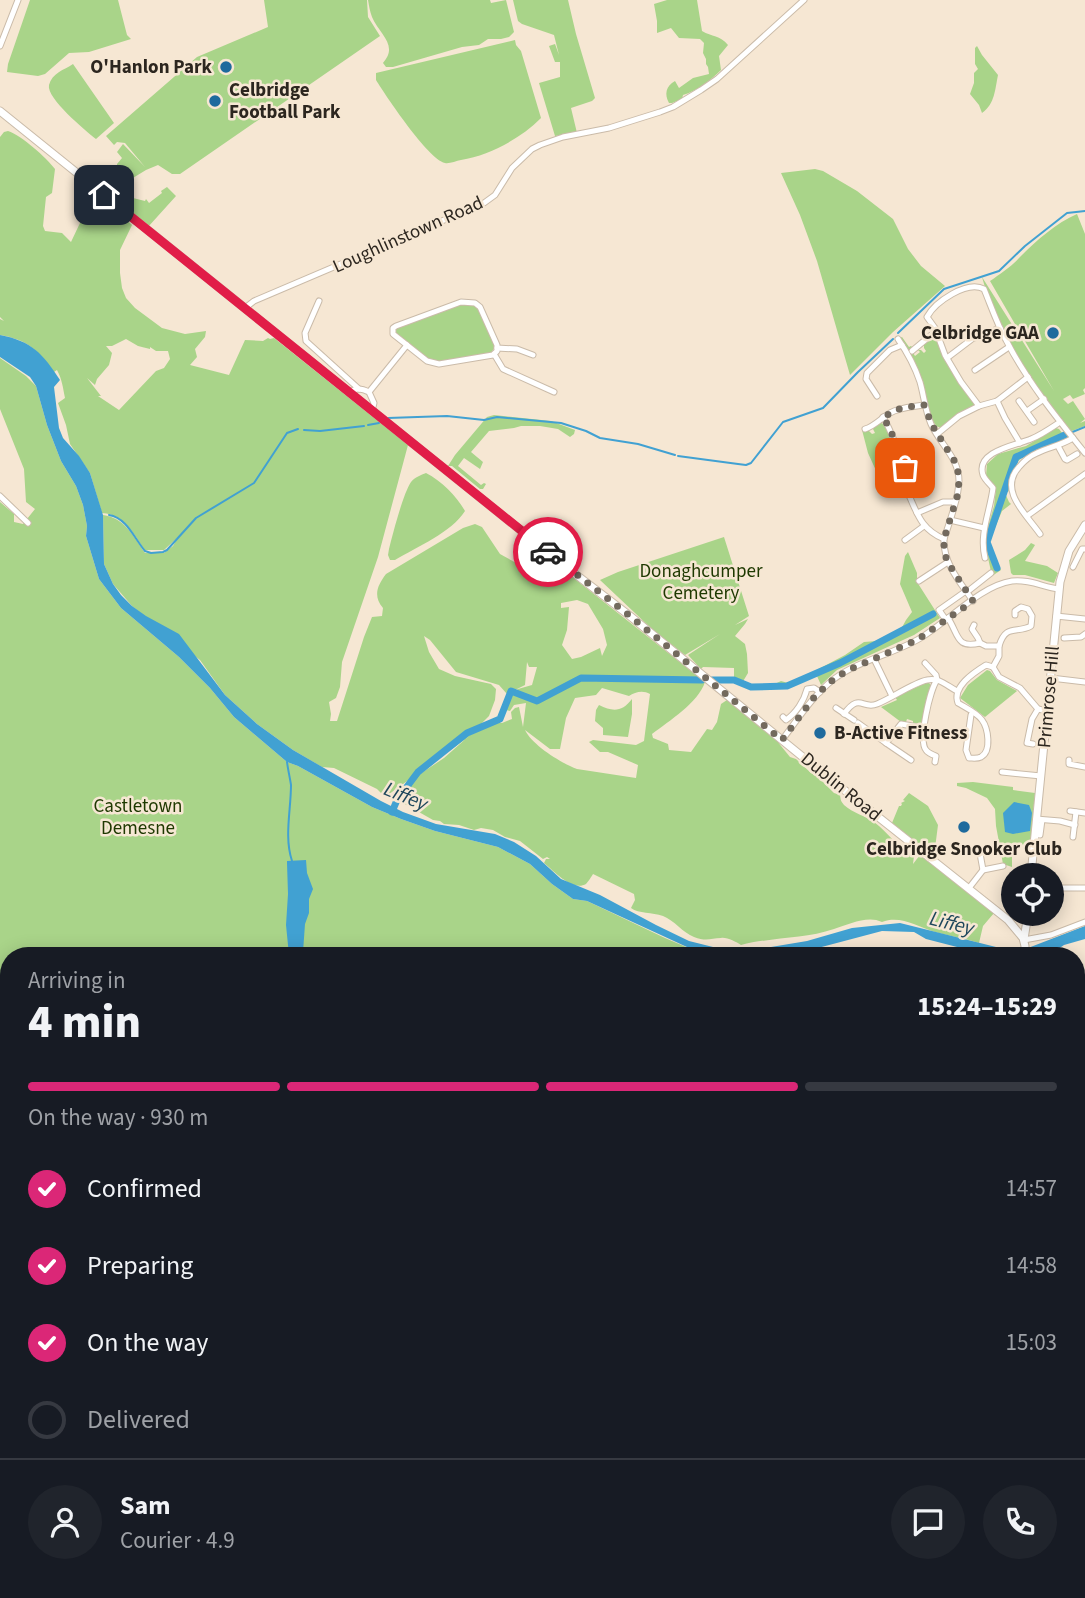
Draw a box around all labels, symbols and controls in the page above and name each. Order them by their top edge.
place label: O'Hanlon Park [90,54,213,81]
marker: O'Hanlon Park [218,59,234,75]
place label: Celbridge Football Park [229,77,341,126]
marker: Celbridge Football Park [207,93,223,109]
pin [74,165,134,225]
icon: home [85,176,123,214]
street label: Loughlinstown Road [328,190,488,280]
place label: Celbridge GAA [921,320,1039,347]
marker: Celbridge GAA [1045,325,1061,341]
pin [875,438,935,498]
icon: bag [886,449,924,487]
courier [513,517,583,587]
icon: car [529,533,567,571]
park label: Donaghcumper Cemetery [639,558,763,607]
street label: Primrose Hill [1031,645,1067,749]
place label: B-Active Fitness [834,720,967,747]
marker: B-Active Fitness [812,725,828,741]
street label: Dublin Road [795,746,887,828]
water label: Liffey [379,774,434,819]
park label: Castletown Demesne [94,793,182,842]
marker: Celbridge Snooker Club [956,819,972,835]
place label: Celbridge Snooker Club [866,836,1062,863]
map controls [1001,863,1064,926]
button: locate [1001,863,1064,926]
water label: Liffey [926,903,979,943]
text: Arriving in [28,964,126,997]
text: 15:24–15:29 [917,988,1057,1025]
text: 4 min [28,990,141,1055]
text: On the way · 930 m [28,1101,208,1134]
icon: check [28,1170,66,1208]
text: Confirmed [87,1170,202,1207]
text: 14:57 [1006,1172,1057,1205]
icon: check [28,1247,66,1285]
text: Preparing [87,1247,193,1284]
text: 14:58 [1006,1249,1057,1282]
icon: check [28,1324,66,1362]
text: On the way [87,1324,208,1361]
text: 15:03 [1006,1326,1057,1359]
text: Delivered [87,1401,190,1438]
button: person [28,1485,102,1559]
button: chat [891,1485,965,1559]
button: phone [983,1485,1057,1559]
text: Sam [120,1487,170,1524]
text: Courier · 4.9 [120,1524,235,1557]

